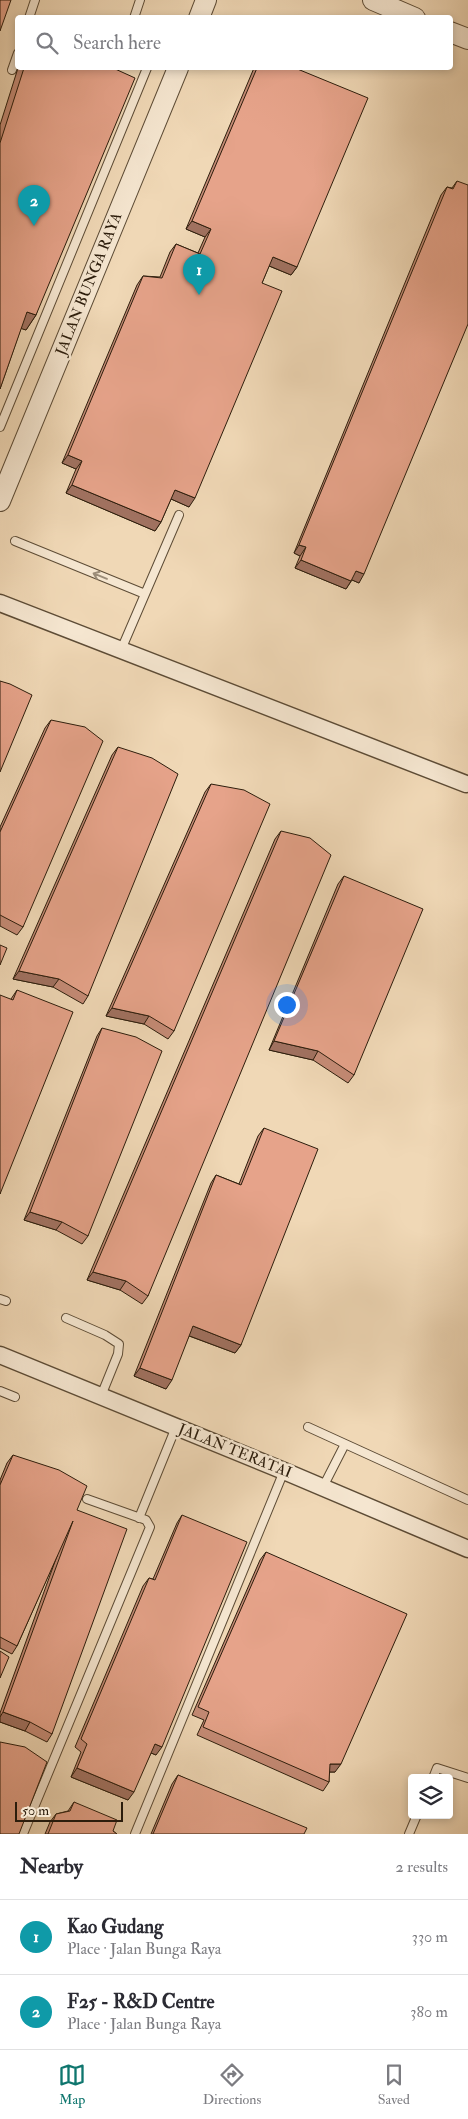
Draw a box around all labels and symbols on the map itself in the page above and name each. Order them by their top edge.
pin: 2 [18,185,50,226]
street label: JALAN BUNGA RAYA [51,209,128,360]
pin: 1 [183,254,215,295]
one-way arrow [93,570,108,580]
your location [274,992,300,1018]
street label: JALAN TERATAI [174,1419,295,1483]
scale bar [15,1799,122,1822]

